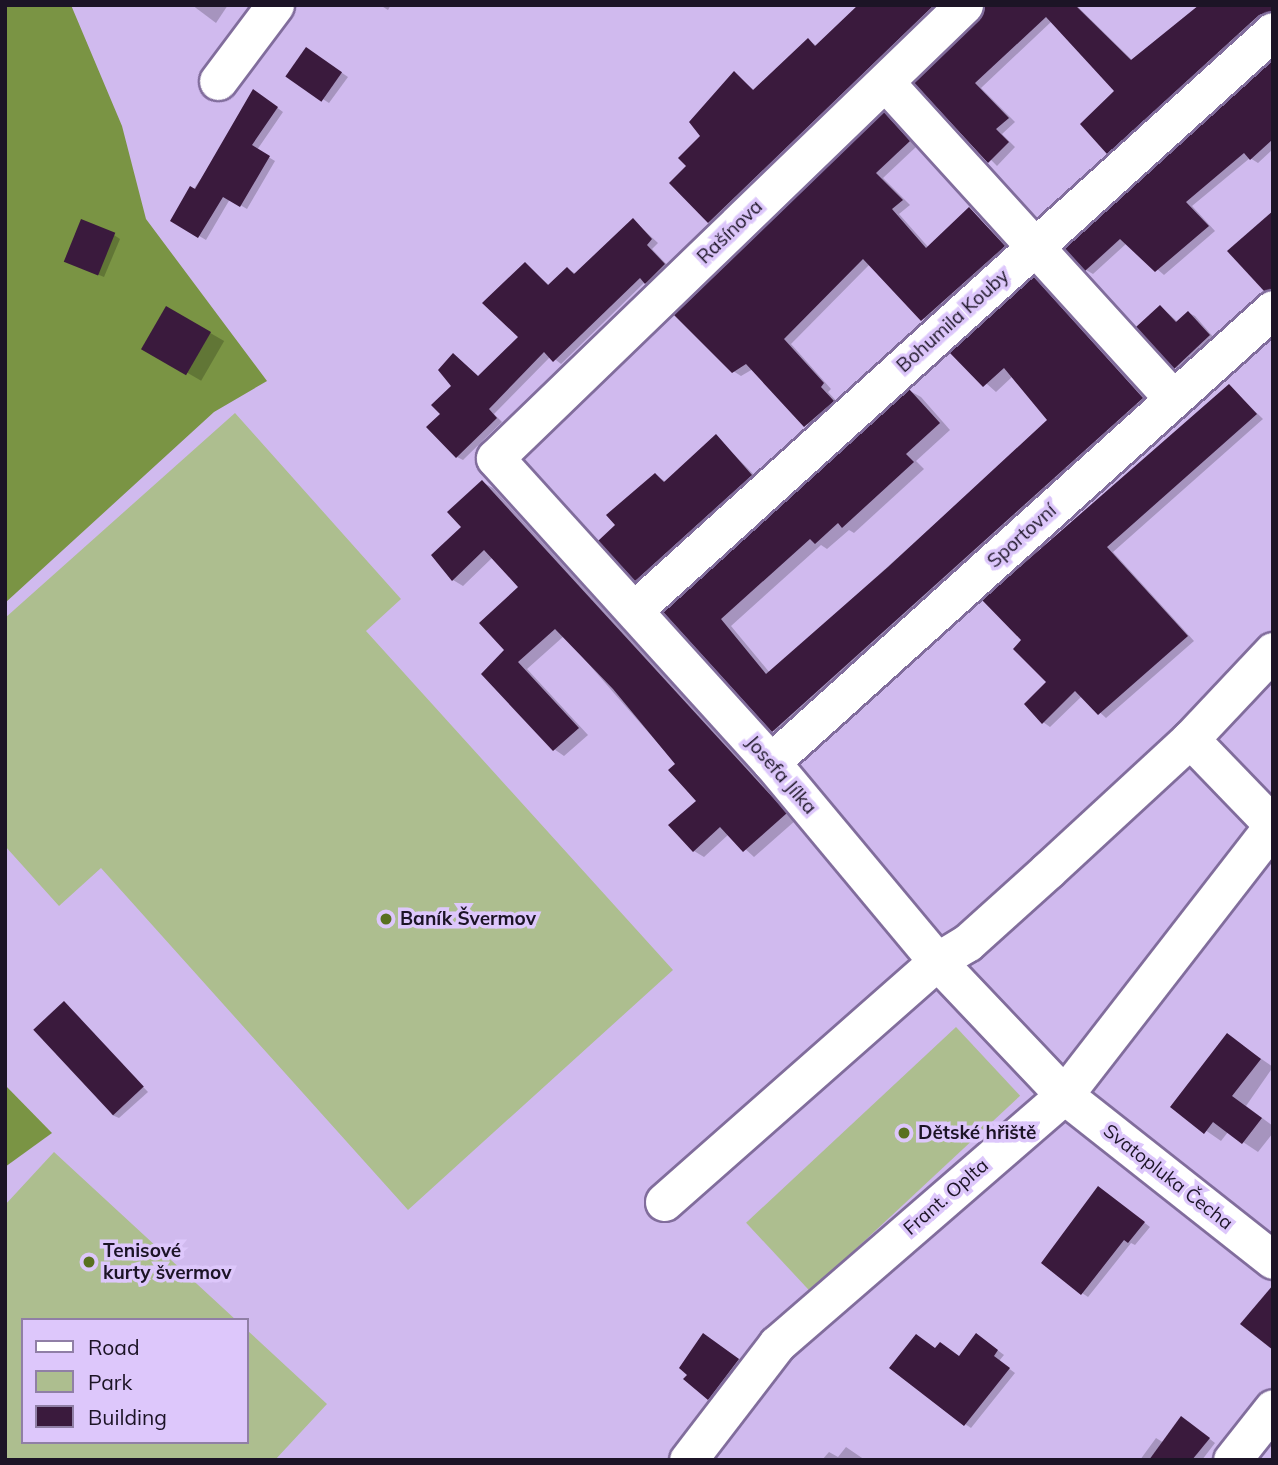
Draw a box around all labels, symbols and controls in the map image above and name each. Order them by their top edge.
street label: Rašínova [693,195,767,269]
street label: Bohumila Kouby [892,265,1014,377]
street label: Sportovní [983,499,1061,573]
street label: Josefa Jílka [741,731,821,819]
place label: Baník Švermov [400,908,536,930]
marker: Baník Švermov [378,911,394,927]
street label: Svatopluka Čecha [1099,1119,1237,1235]
place label: Dětské hřiště [918,1122,1036,1144]
marker: Dětské hřiště [896,1125,912,1141]
street label: Frant. Oplta [899,1154,993,1240]
place label: Tenisové kurty švermov [103,1240,232,1284]
marker: Tenisové kurty švermov [81,1254,97,1270]
legend [21,1318,248,1444]
text: Road [88,1334,139,1360]
text: Park [88,1369,132,1395]
text: Building [88,1404,167,1430]

